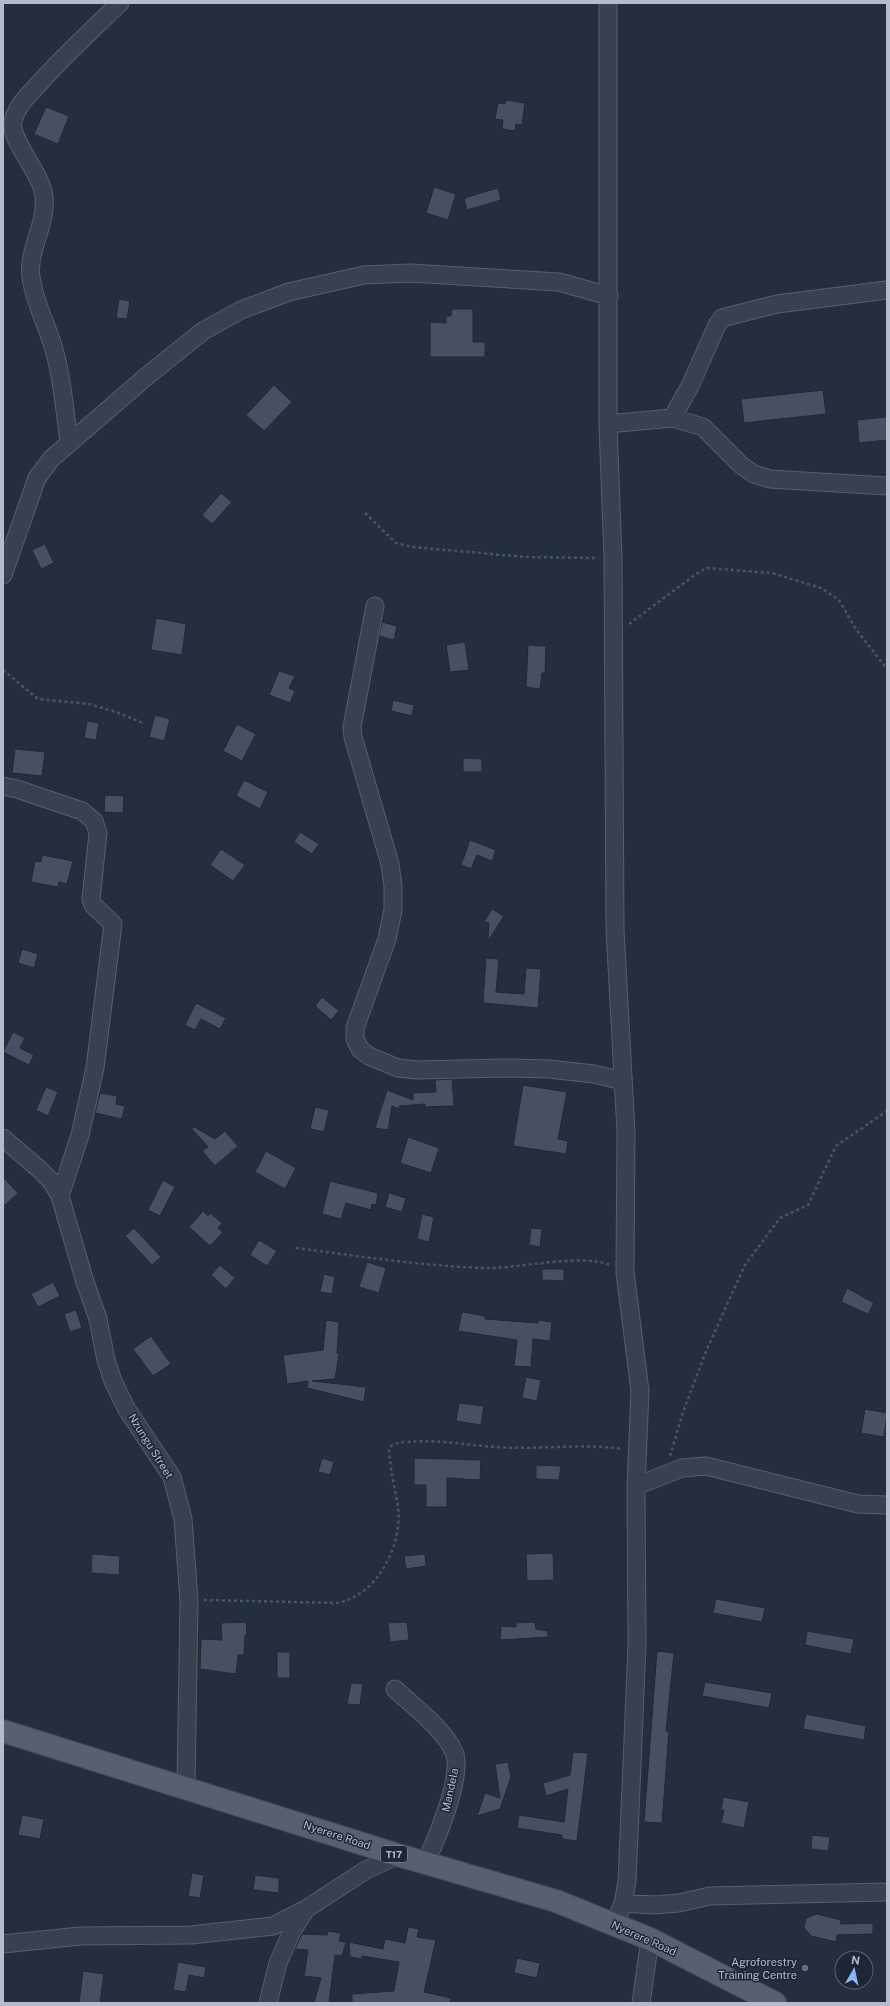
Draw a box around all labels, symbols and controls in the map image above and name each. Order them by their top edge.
street label: Nzungu Street [126,1411,176,1481]
street label: Mandela [440,1767,460,1813]
street label: Nyerere Road [302,1819,372,1851]
road number: T17 [381,1846,407,1862]
street label: Nyerere Road [610,1918,678,1958]
north arrow [834,1950,874,1990]
text: N [850,1954,861,1967]
place label: Agroforestry Training Centre [718,1956,797,1981]
marker: Agroforestry Training Centre [800,1963,810,1973]

